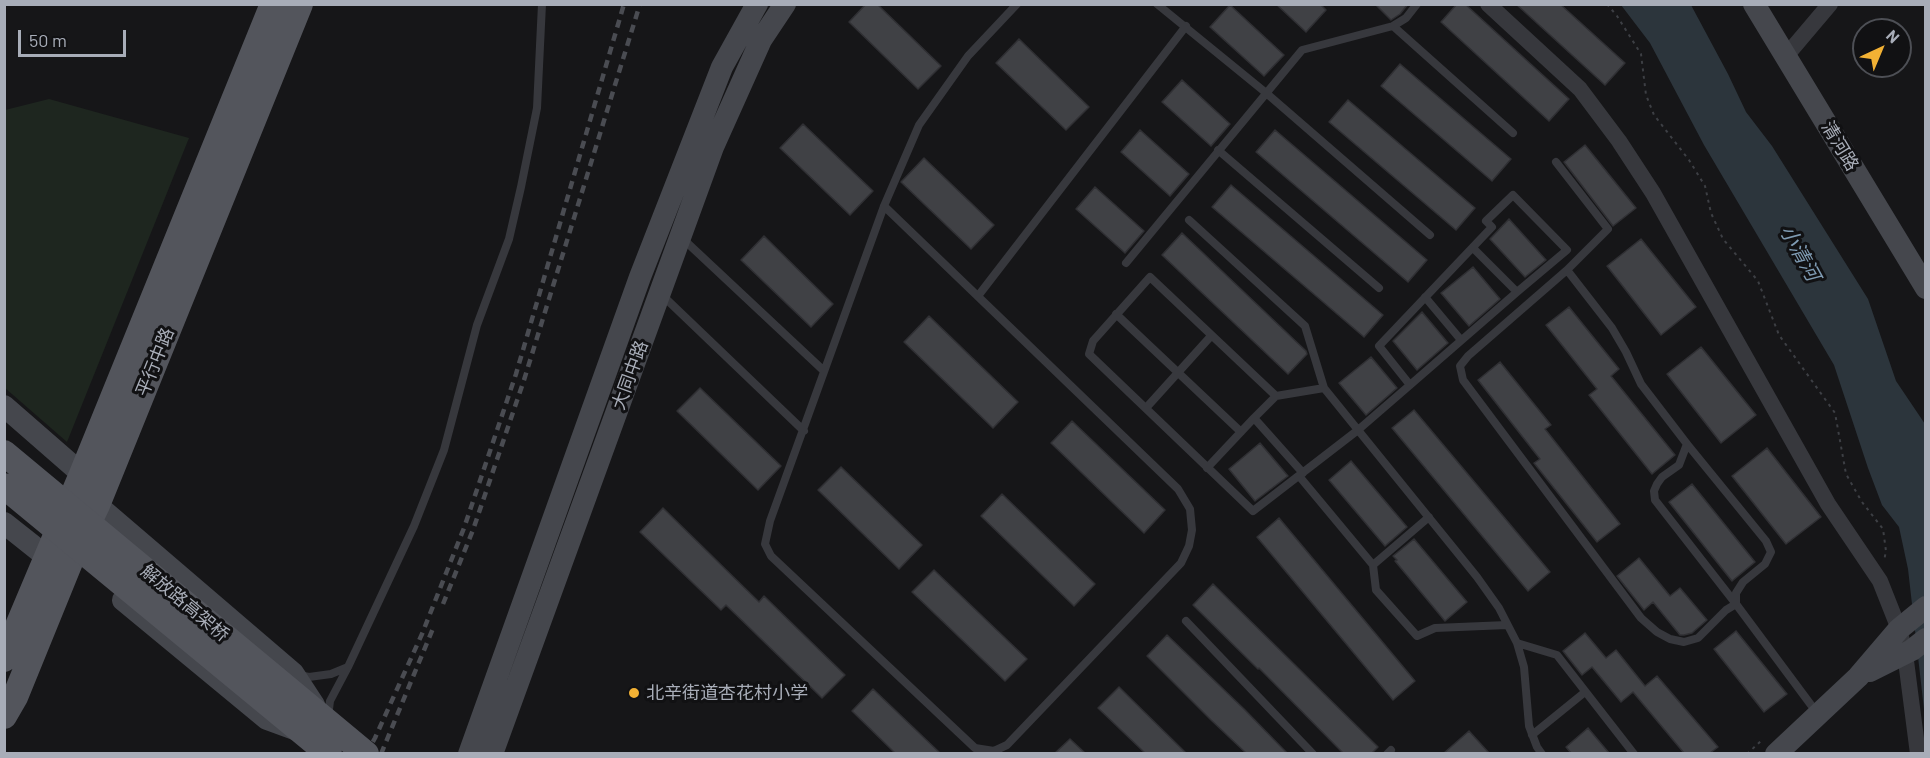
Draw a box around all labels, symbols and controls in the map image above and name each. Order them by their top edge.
scale bar [21,18,129,56]
north arrow [1852,18,1912,78]
text: N [1883,26,1904,47]
text: 50 m [29,29,67,51]
street label: 清河路 [1817,117,1863,175]
water label: 小清河 [1775,221,1825,285]
street label: 平行中路 [132,325,178,399]
street label: 大同中路 [608,337,652,413]
street label: 解放路高架桥 [137,560,233,646]
place label: 北辛街道杏花村小学 [646,682,808,704]
marker: 北辛街道杏花村小学 [627,686,641,700]

